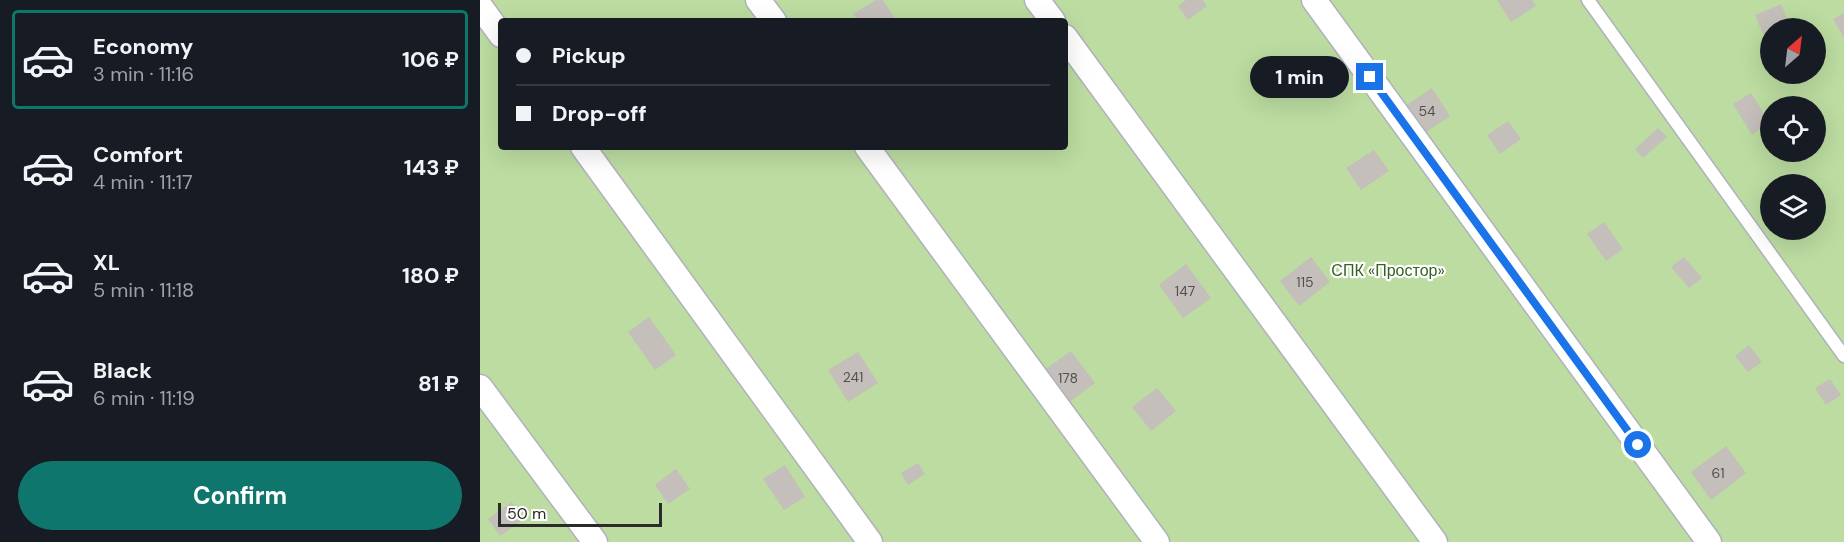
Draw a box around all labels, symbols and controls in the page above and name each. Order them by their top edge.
north arrow [1760,18,1826,84]
map controls [1760,18,1826,240]
text: Economy [93,32,193,61]
icon: car [21,33,75,87]
text: Pickup [552,41,626,70]
text: 106 ₽ [402,45,459,74]
callout: 1 min [1250,56,1349,98]
text: 3 min · 11:16 [93,61,194,87]
route end [1356,63,1383,90]
text: 1 min [1275,64,1324,90]
button: locate [1760,96,1826,162]
text: Drop-off [552,99,647,128]
house number: 54 [1418,102,1436,120]
text: Comfort [93,140,183,169]
icon: car [21,141,75,195]
text: 143 ₽ [404,153,459,182]
text: 4 min · 11:17 [93,169,193,195]
button: layers [1760,174,1826,240]
text: XL [93,248,120,277]
icon: car [21,249,75,303]
park label: СПК «Простор» [1331,260,1445,281]
text: 180 ₽ [402,261,459,290]
house number: 115 [1296,273,1314,291]
text: 5 min · 11:18 [93,277,194,303]
house number: 147 [1175,282,1195,300]
text: Black [93,356,152,385]
icon: car [21,357,75,411]
house number: 241 [843,368,863,386]
text: 81 ₽ [418,369,459,398]
house number: 178 [1058,369,1078,387]
text: 6 min · 11:19 [93,385,195,411]
route start [1624,431,1651,458]
button: Confirm [18,461,462,530]
house number: 61 [1711,464,1725,482]
scale bar [498,500,662,528]
text: 50 m [507,503,546,524]

